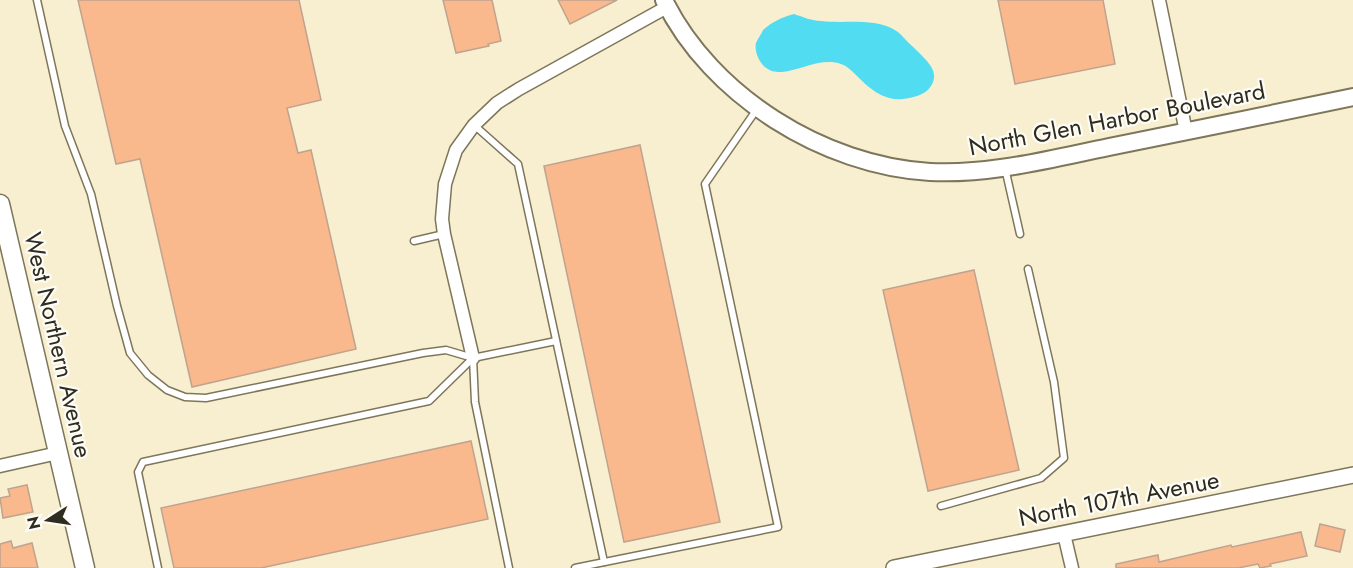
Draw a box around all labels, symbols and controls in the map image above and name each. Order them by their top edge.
street label: North Glen Harbor Boulevard [966,73,1268,164]
street label: West Northern Avenue [16,229,101,461]
street label: North 107th Avenue [1016,462,1222,535]
north arrow [18,490,78,550]
text: N [21,514,46,532]

